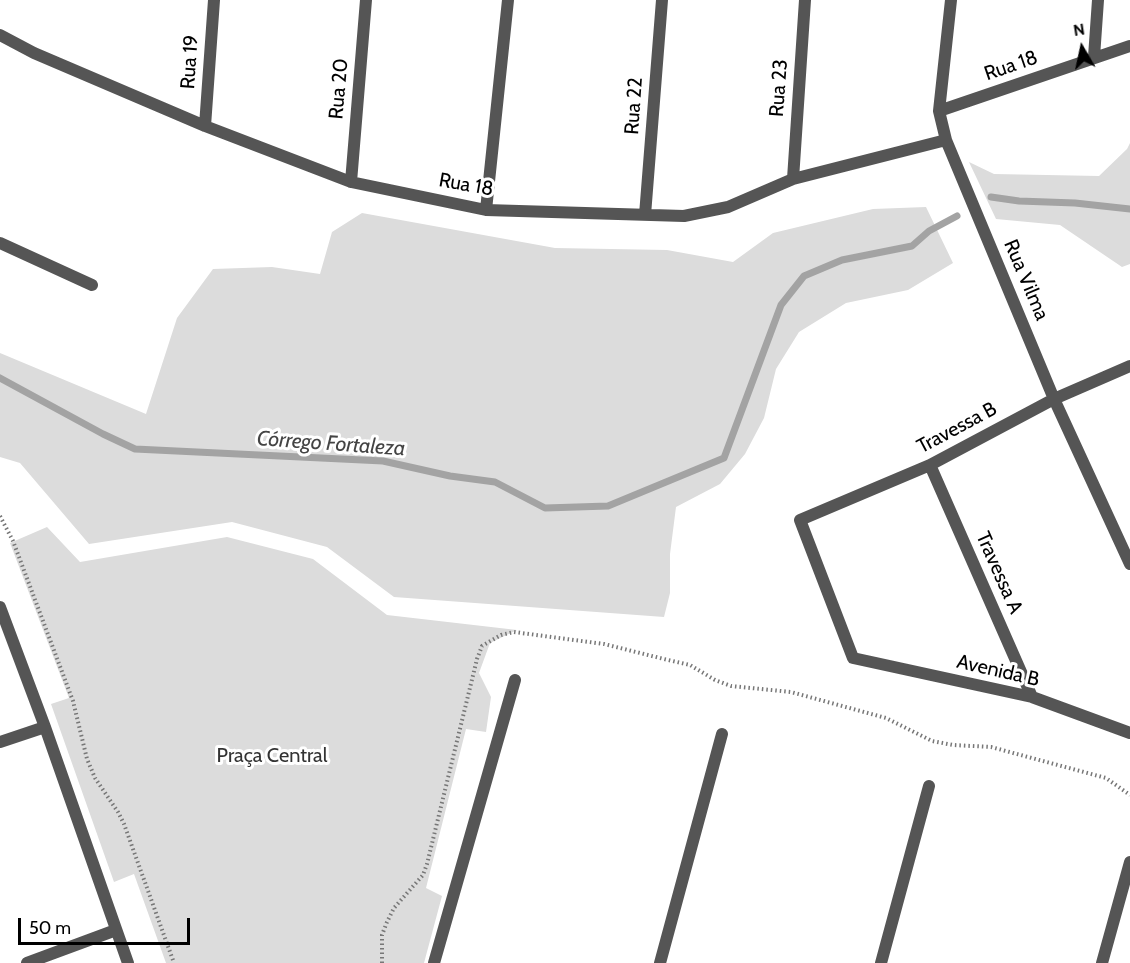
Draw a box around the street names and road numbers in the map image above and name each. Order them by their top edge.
street label: Rua 19 [176,34,204,90]
street label: Rua 18 [981,46,1041,86]
street label: Rua 20 [324,58,354,120]
street label: Rua 23 [765,58,793,118]
street label: Rua 22 [620,77,648,135]
street label: Rua 18 [437,168,495,202]
street label: Rua Vilma [998,236,1054,324]
street label: Travessa B [913,397,1001,459]
street label: Travessa A [970,528,1028,618]
street label: Avenida B [954,650,1042,692]

